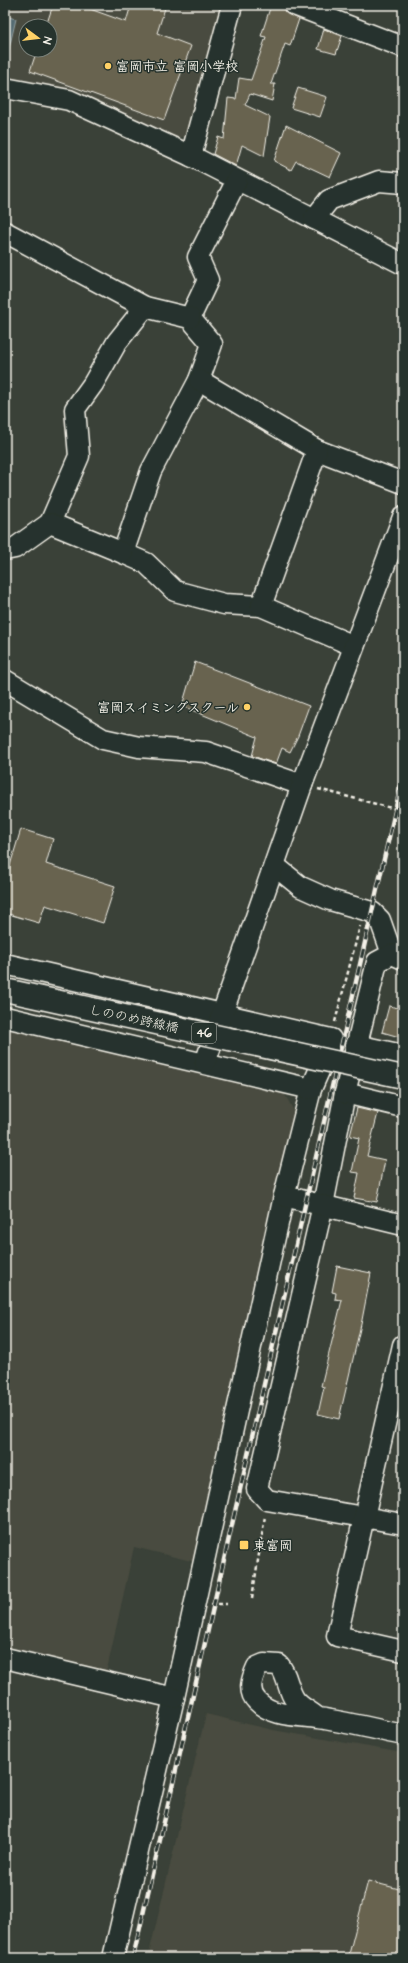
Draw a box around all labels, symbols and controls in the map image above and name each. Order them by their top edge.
north arrow [18,18,58,58]
text: N [39,35,55,46]
place label: 富岡市立 富岡小学校 [116,58,238,76]
marker: 富岡市立 富岡小学校 [103,61,113,71]
place label: 富岡スイミングスクール [97,699,239,717]
marker: 富岡スイミングスクール [242,702,252,712]
street label: しののめ跨線橋 [87,1001,180,1037]
road number: 46 [192,1023,216,1043]
place label: 東富岡 [253,1537,292,1555]
marker: 東富岡 [238,1539,250,1551]

